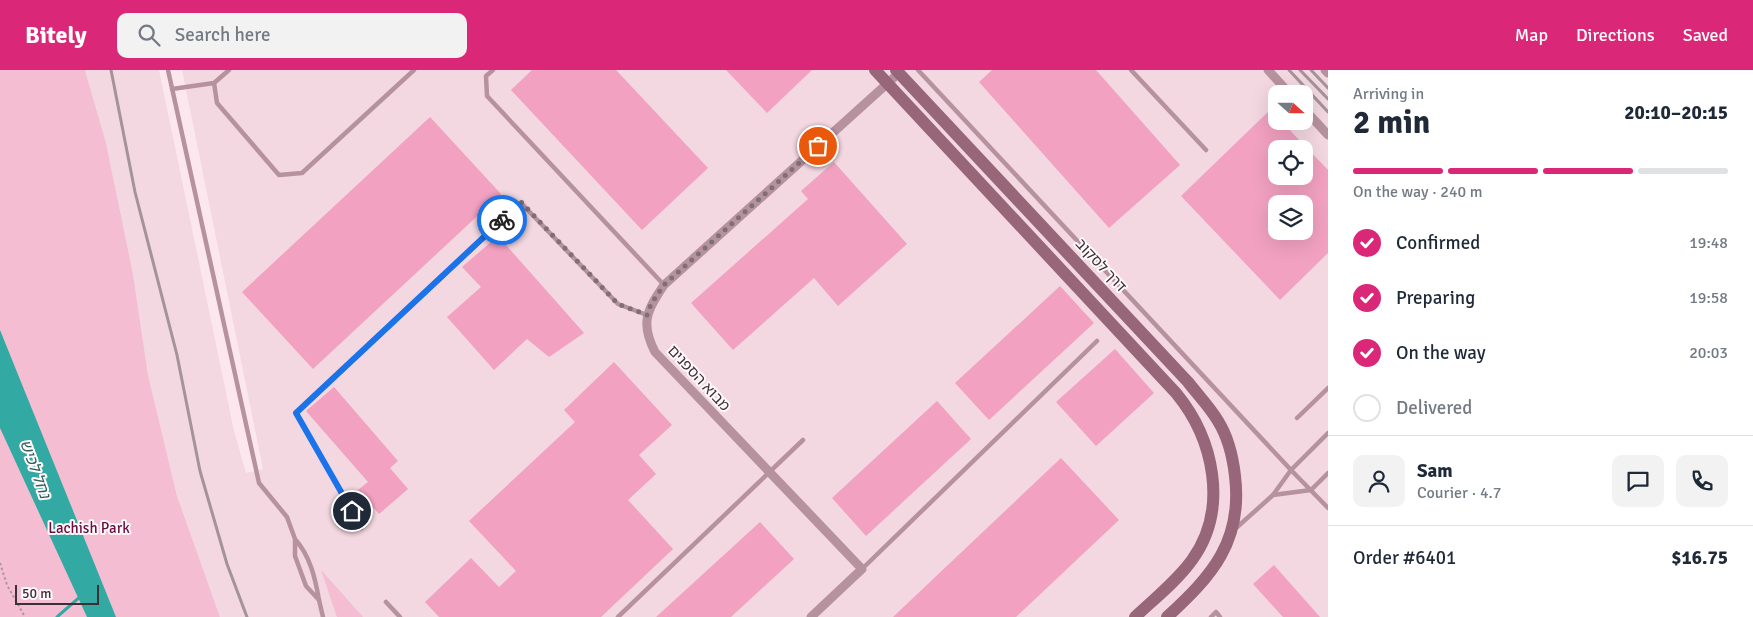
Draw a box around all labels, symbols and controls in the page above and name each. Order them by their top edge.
search box [117,13,467,58]
text: Bitely [25,20,87,50]
icon: search [135,21,163,49]
text: Search here [175,23,270,47]
text: Map [1515,24,1548,46]
text: Directions [1576,24,1655,46]
text: Saved [1683,24,1728,46]
text: Arriving in [1353,84,1424,104]
north arrow [1268,85,1312,130]
map controls [1268,85,1313,240]
text: 20:10–20:15 [1624,101,1728,125]
text: 2 min [1353,103,1430,142]
pin [797,125,839,167]
icon: bag [804,132,832,160]
button: locate [1268,140,1313,185]
text: On the way · 240 m [1353,182,1483,202]
courier [477,195,527,245]
button: layers [1268,195,1313,240]
icon: bike [488,206,516,234]
icon: check [1353,229,1381,257]
text: Confirmed [1396,231,1480,255]
text: 19:48 [1689,233,1728,253]
street label: דרך לסקוב [1072,235,1130,295]
icon: check [1353,284,1381,312]
text: Preparing [1396,286,1475,310]
text: 19:58 [1689,288,1728,308]
icon: check [1353,339,1381,367]
street label: מבוא הספנים [664,341,734,415]
text: On the way [1396,341,1486,365]
text: 20:03 [1689,343,1728,363]
text: Delivered [1396,396,1472,420]
water label: נחל לכיש [15,437,55,502]
button: person [1353,455,1405,507]
button: chat [1612,455,1664,507]
button: phone [1676,455,1728,507]
text: Sam [1417,459,1453,483]
text: Courier · 4.7 [1417,483,1501,503]
pin [331,490,373,532]
icon: home [338,497,366,525]
park label: Lachish Park [48,519,130,537]
text: Order #6401 [1353,546,1456,570]
text: $16.75 [1671,546,1728,570]
scale bar [15,582,99,605]
text: 50 m [22,585,51,602]

